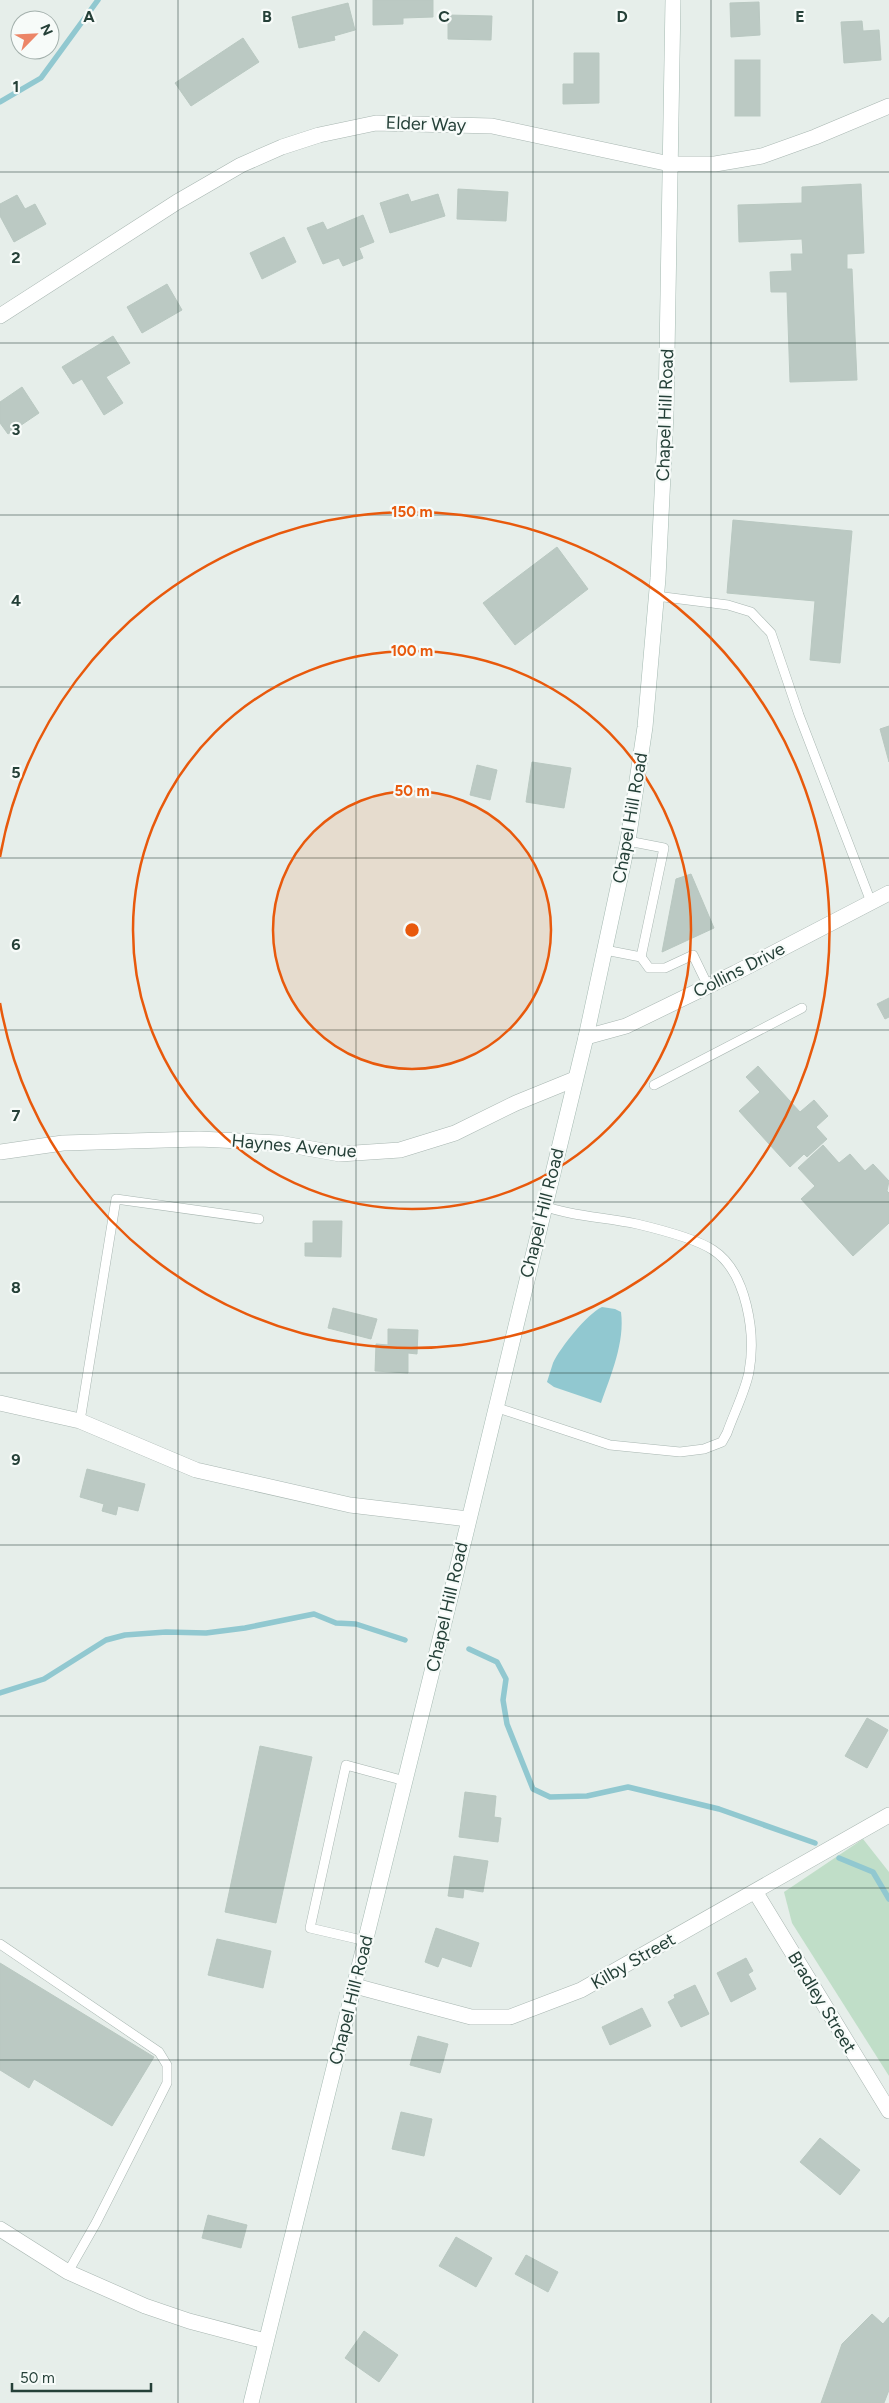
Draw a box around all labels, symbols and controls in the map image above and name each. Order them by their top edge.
text: A [83,7,95,26]
text: B [262,7,272,26]
text: C [438,7,450,26]
text: D [616,7,628,26]
text: E [795,7,805,26]
north arrow [10,10,60,60]
text: N [36,22,56,38]
text: 1 [13,77,19,96]
street label: Elder Way [385,112,467,136]
text: 2 [11,248,21,267]
street label: Chapel Hill Road [652,348,678,482]
text: 3 [12,420,21,439]
text: 150 m [391,503,433,521]
text: 4 [11,591,21,610]
text: 100 m [391,642,433,660]
street label: Chapel Hill Road [608,751,652,885]
text: 5 [11,763,21,782]
text: 50 m [394,782,430,800]
centre of rings [403,921,421,939]
text: 6 [11,935,21,954]
street label: Collins Drive [689,937,789,1003]
text: 7 [12,1106,21,1125]
street label: Haynes Avenue [230,1130,358,1162]
street label: Chapel Hill Road [515,1146,569,1280]
text: 8 [11,1278,21,1297]
text: 9 [11,1450,21,1469]
street label: Chapel Hill Road [421,1540,473,1674]
street label: Kilby Street [587,1928,679,1994]
street label: Chapel Hill Road [324,1933,378,2067]
street label: Bradley Street [783,1947,861,2057]
scale bar [12,2360,151,2392]
text: 50 m [20,2369,55,2387]

